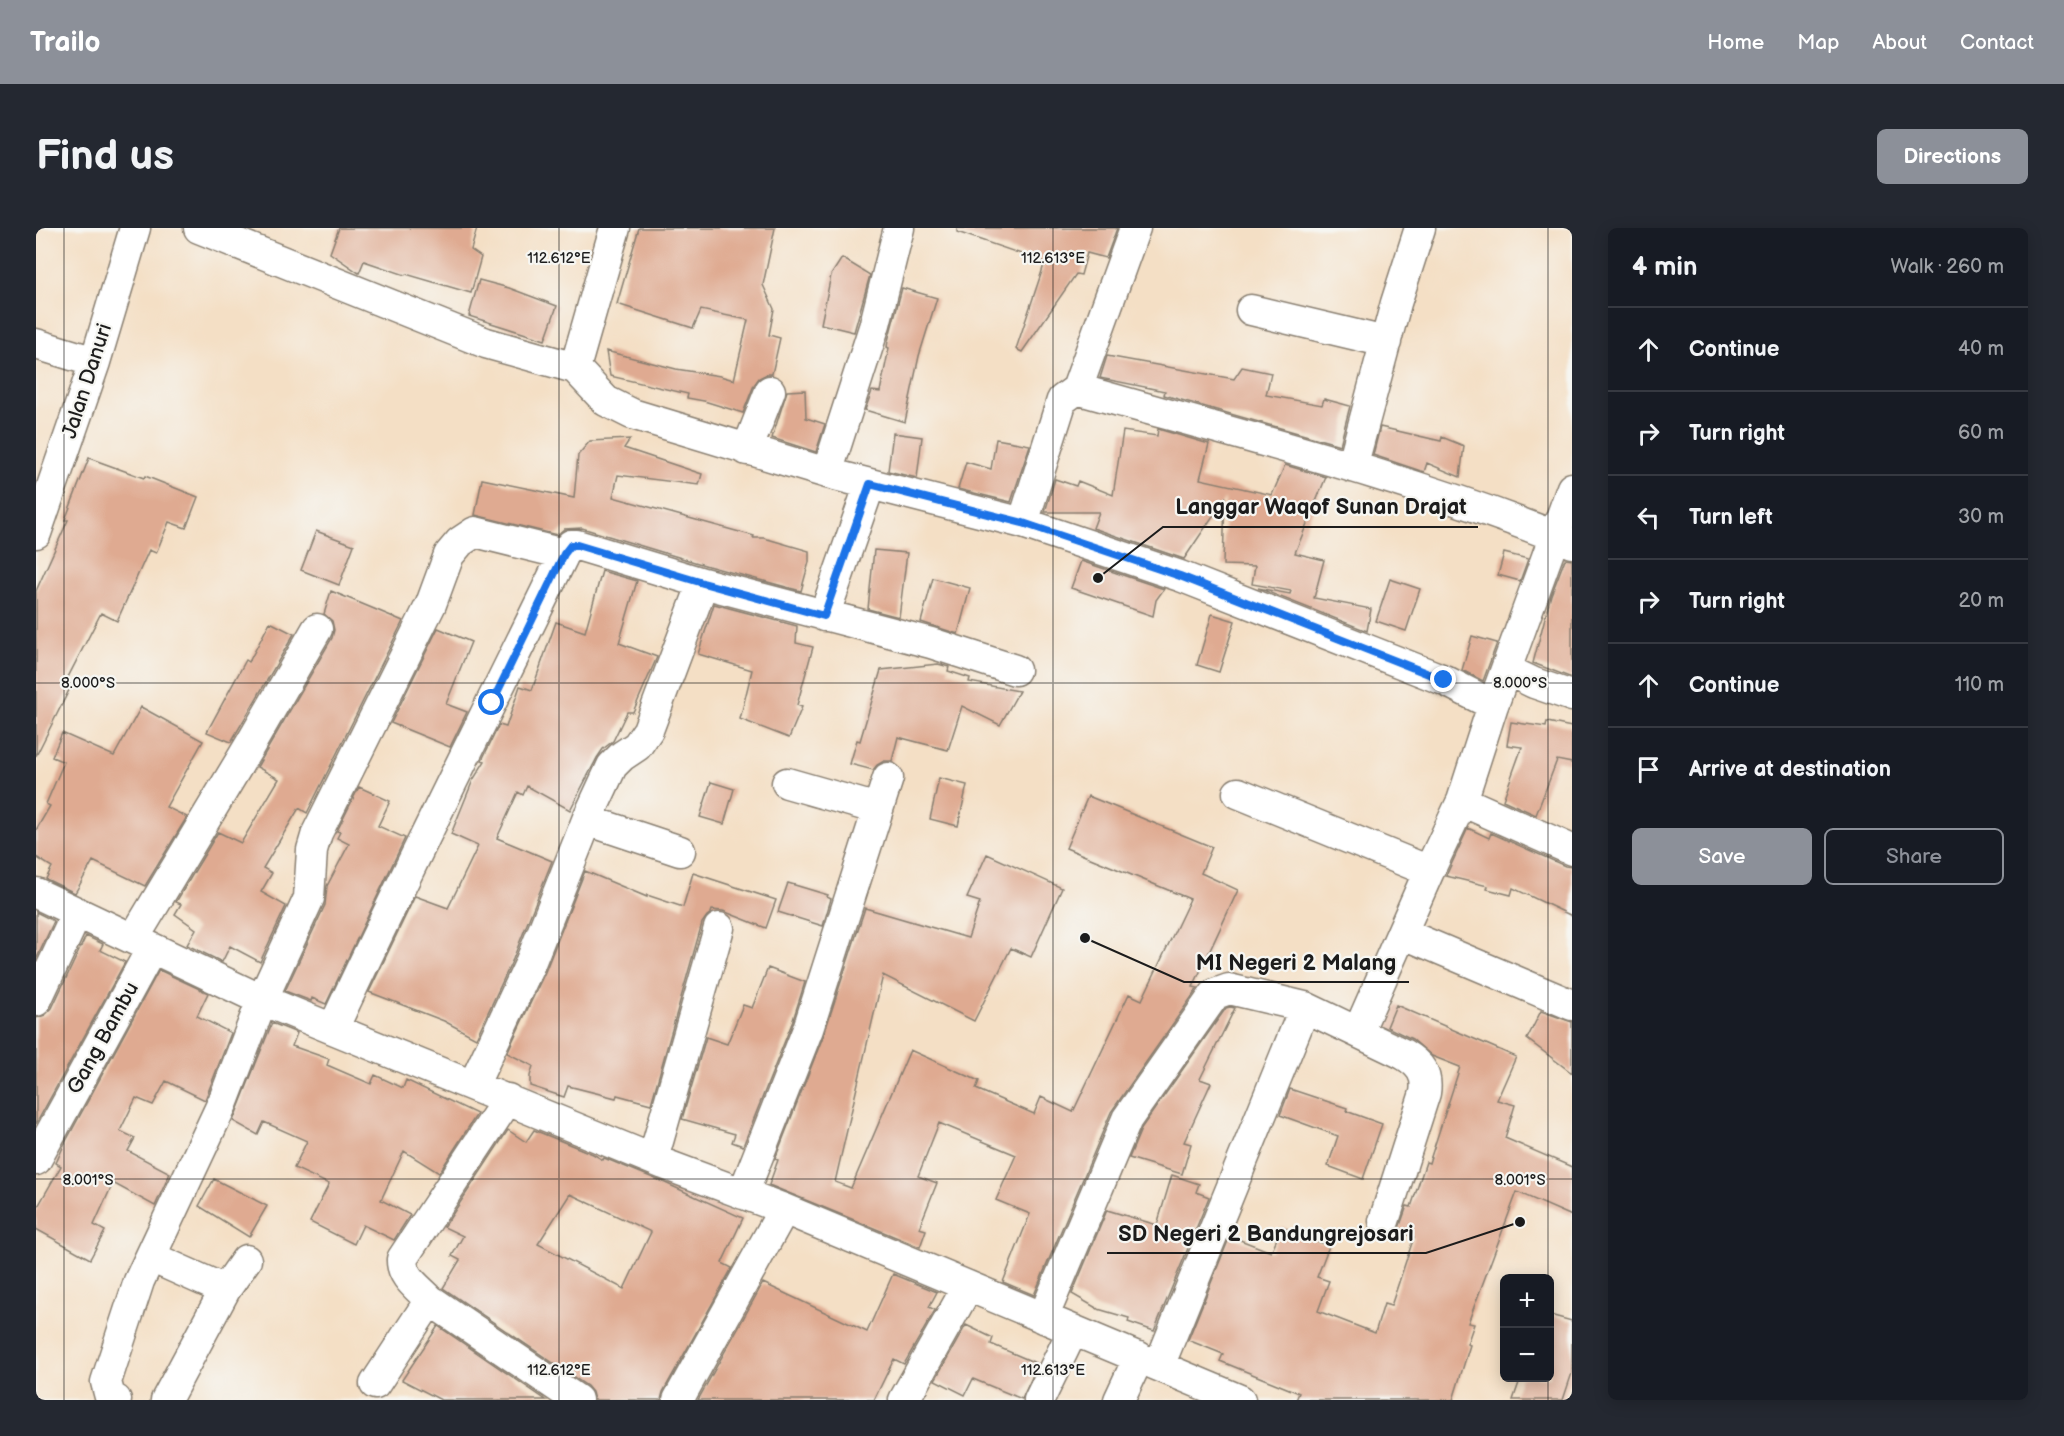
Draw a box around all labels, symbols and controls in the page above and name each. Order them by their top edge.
text: Trailo [30,26,101,59]
text: Home [1707,30,1764,55]
text: Map [1797,30,1839,55]
text: About [1872,30,1927,55]
text: Contact [1960,30,2034,55]
button: Directions [1877,129,2028,184]
text: Find us [36,131,174,182]
text: 112.612°E [527,249,591,268]
text: 112.613°E [1021,249,1085,268]
text: 4 min [1632,252,1697,283]
text: Walk · 260 m [1891,255,2004,279]
street label: Jalan Danuri [57,320,117,442]
icon: ahead [1632,333,1665,366]
text: Continue [1689,336,1779,363]
text: 40 m [1958,337,2004,361]
icon: right [1632,417,1665,450]
text: Turn right [1689,420,1785,447]
text: 60 m [1958,421,2004,445]
callout: Langgar Waqof Sunan Drajat [1163,487,1478,527]
text: Langgar Waqof Sunan Drajat [1175,494,1467,521]
icon: left [1632,501,1665,534]
text: Turn left [1689,504,1773,531]
text: 30 m [1958,505,2004,529]
icon: right [1632,585,1665,618]
text: Turn right [1689,588,1785,615]
text: 20 m [1959,589,2004,613]
route end [1430,666,1456,692]
icon: ahead [1632,669,1665,702]
text: Continue [1689,672,1779,699]
text: 110 m [1955,673,2004,697]
text: 8.000°S [61,674,115,693]
text: 8.000°S [1493,674,1547,693]
route start [478,689,504,715]
icon: arrive [1632,753,1665,786]
text: Arrive at destination [1689,756,1891,783]
button: Save [1632,828,1812,885]
button: Share [1824,828,2004,885]
callout: MI Negeri 2 Malang [1184,942,1409,982]
text: MI Negeri 2 Malang [1196,950,1396,977]
street label: Gang Bambu [62,978,144,1098]
text: 8.001°S [62,1171,114,1190]
text: 8.001°S [1494,1171,1546,1190]
callout: SD Negeri 2 Bandungrejosari [1107,1213,1426,1253]
text: SD Negeri 2 Bandungrejosari [1118,1221,1414,1248]
map controls [1500,1274,1554,1382]
button: + [1500,1274,1554,1328]
button: − [1500,1328,1554,1382]
text: 112.612°E [527,1361,591,1380]
text: 112.613°E [1021,1361,1085,1380]

